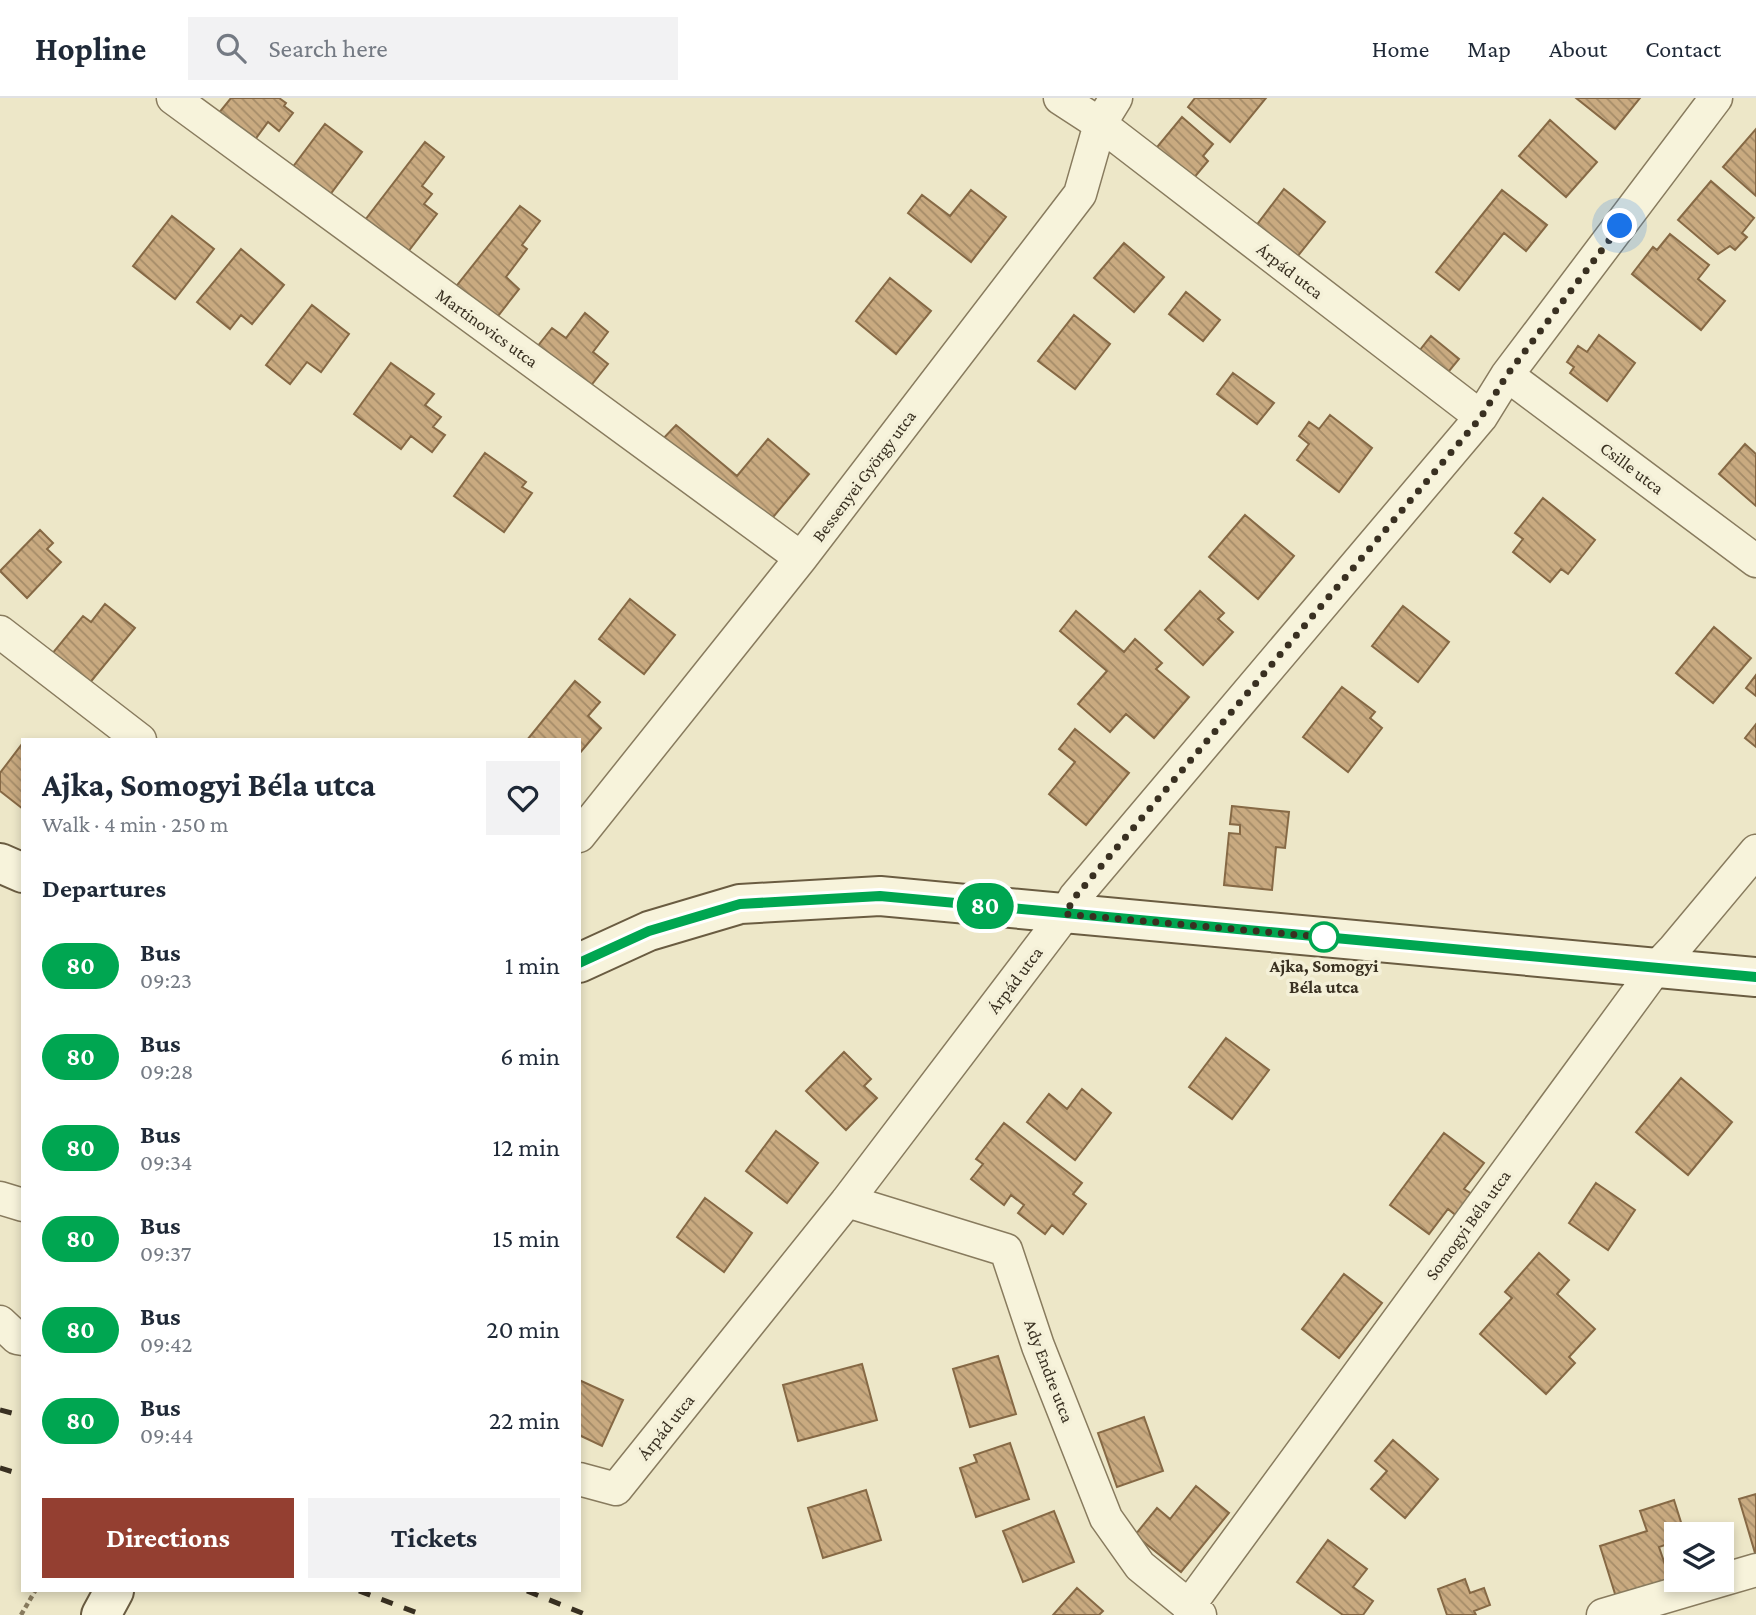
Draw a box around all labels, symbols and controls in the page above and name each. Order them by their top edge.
search box [188,17,678,80]
icon: search [212,29,250,67]
text: Hopline [35,30,146,67]
text: Search here [268,34,388,63]
text: Home [1372,35,1429,62]
text: Map [1467,35,1511,62]
text: About [1549,35,1607,62]
text: Contact [1645,35,1721,62]
your location [1602,208,1637,243]
street label: Árpád utca [1253,239,1327,303]
street label: Martinovics utca [432,284,542,372]
street label: Bessenyei György utca [808,406,920,546]
street label: Csille utca [1596,438,1668,498]
button: heart [486,761,560,835]
text: Ajka, Somogyi Béla utca [42,766,376,803]
text: Walk · 4 min · 250 m [42,811,229,837]
text: Departures [42,874,166,903]
line badge: 80 [954,883,1016,929]
text: 80 [971,892,999,919]
marker: Ajka, Somogyi Béla utca [1309,922,1339,952]
text: Bus [140,938,181,967]
street label: Árpád utca [983,943,1047,1017]
text: 1 min [505,951,560,980]
text: 80 [66,952,95,979]
place label: Ajka, Somogyi Béla utca [1269,956,1379,997]
text: 09:23 [140,967,192,993]
text: Bus [140,1029,181,1058]
text: 6 min [500,1042,560,1071]
text: 80 [66,1043,95,1070]
text: 09:28 [140,1058,193,1084]
text: Bus [140,1120,181,1149]
text: 12 min [492,1133,560,1162]
text: 80 [66,1134,95,1161]
text: 09:34 [140,1149,193,1175]
street label: Somogyi Béla utca [1421,1166,1515,1284]
text: Bus [140,1211,181,1240]
text: 15 min [493,1224,560,1253]
text: 80 [66,1225,95,1252]
text: 09:37 [140,1240,191,1266]
text: Bus [140,1302,181,1331]
text: 20 min [486,1315,560,1344]
text: 80 [66,1316,95,1343]
street label: Ady Endre utca [1020,1317,1078,1425]
text: 09:42 [140,1331,192,1357]
street label: Árpád utca [634,1390,698,1464]
text: Bus [140,1393,181,1422]
text: 22 min [489,1406,560,1435]
text: 80 [66,1407,95,1434]
text: 09:44 [140,1422,193,1448]
button: Directions [42,1498,294,1578]
button: Tickets [308,1498,560,1578]
map controls [1664,1522,1734,1592]
button: layers [1664,1522,1734,1592]

